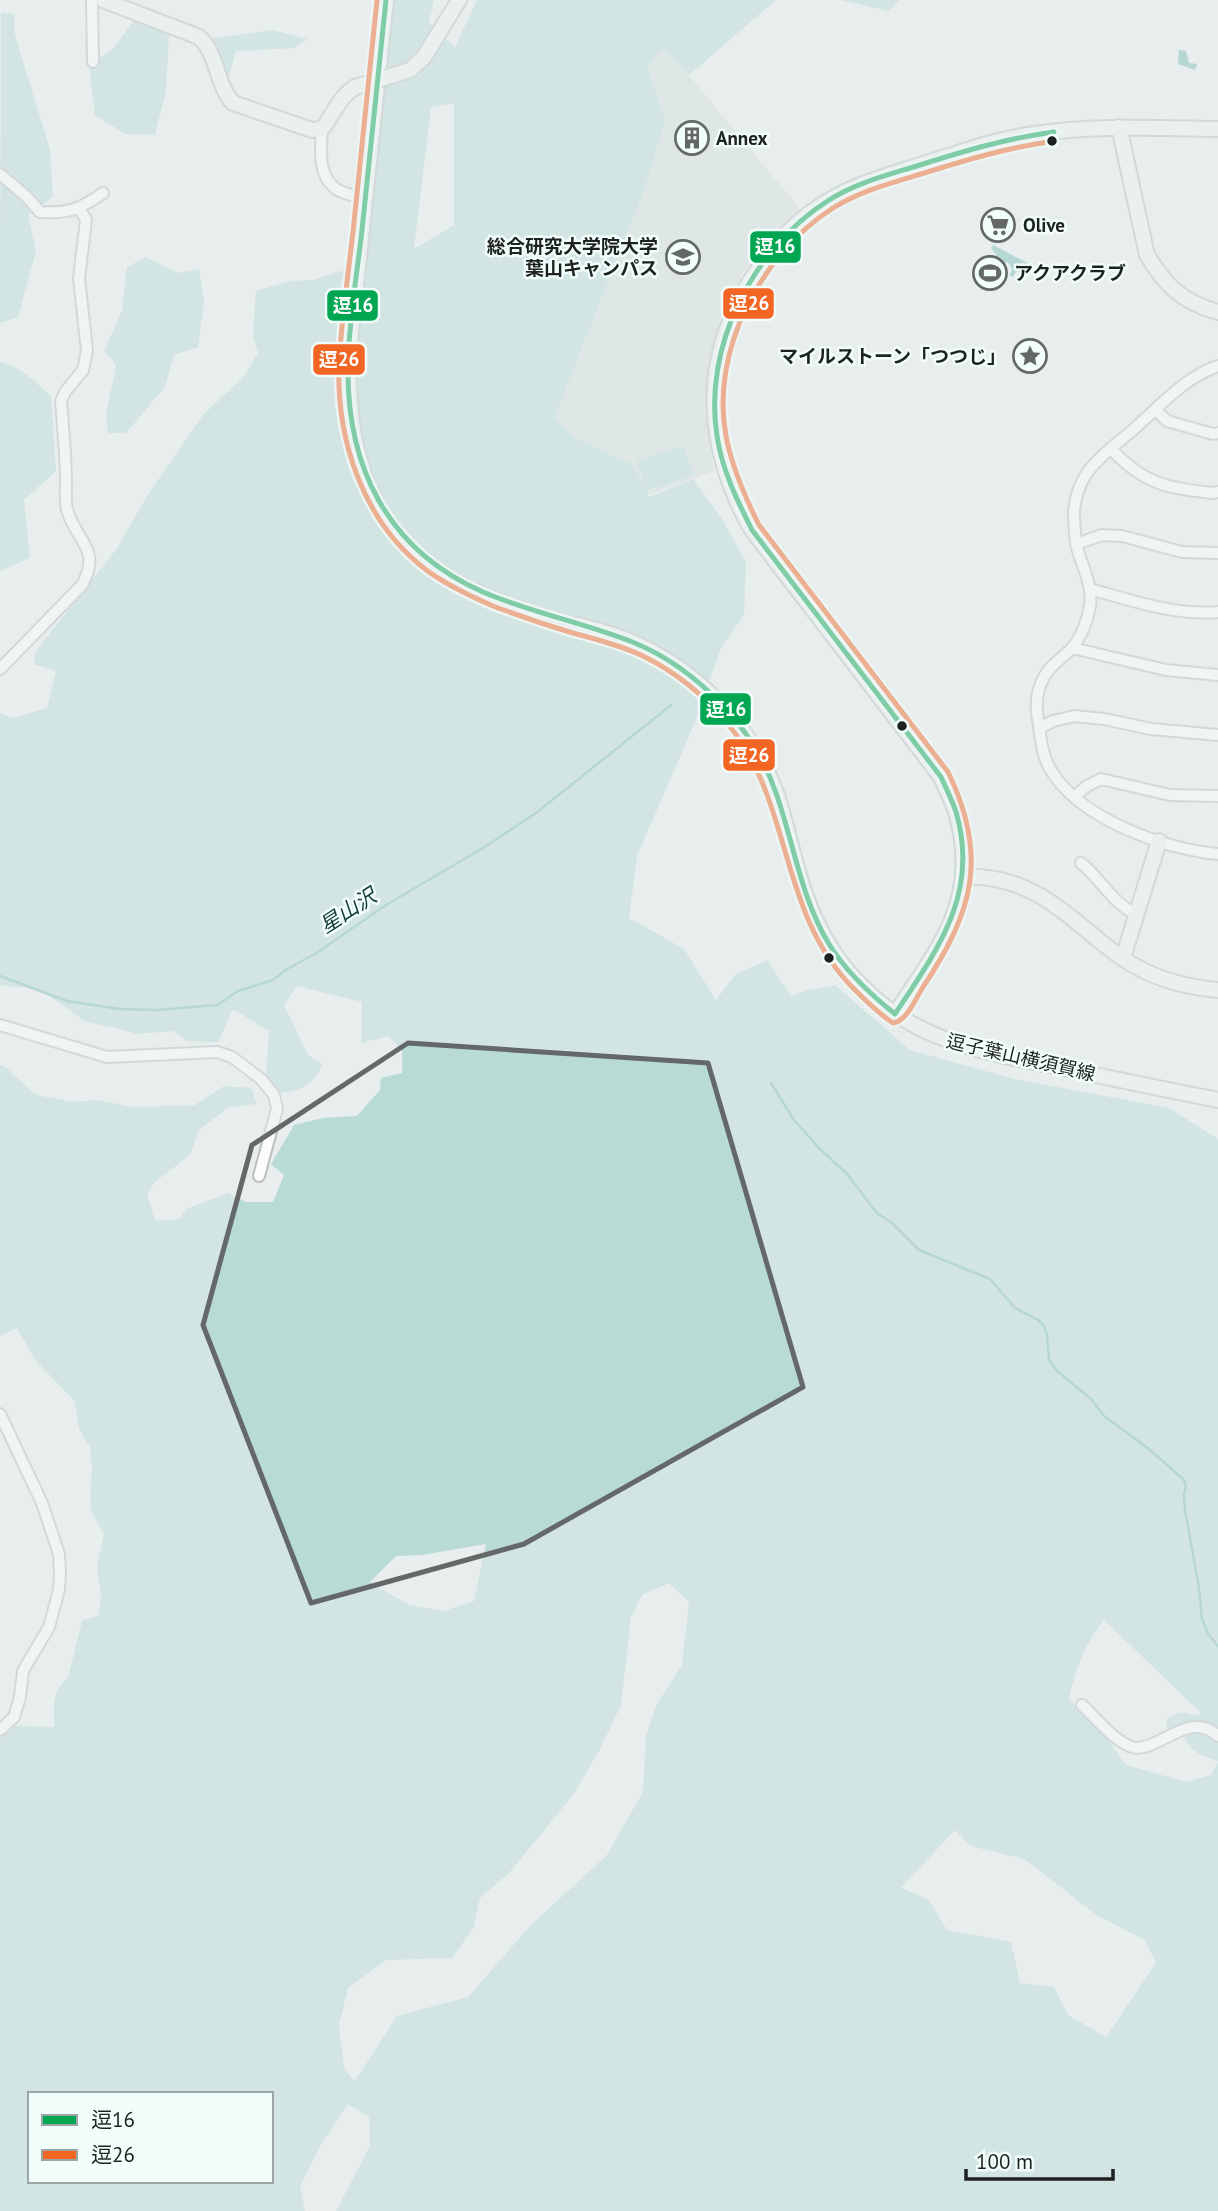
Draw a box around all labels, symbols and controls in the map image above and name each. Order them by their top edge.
building icon: Annex [673,119,711,157]
place label: Annex [716,126,767,150]
unlabelled marker [1045,134,1059,148]
supermarket icon: Olive [979,206,1017,244]
place label: Olive [1023,213,1065,237]
line badge: 逗16 [749,230,802,264]
place label: 総合研究大学院大学 葉山キャンパス [487,234,658,280]
text: 逗16 [755,234,795,258]
school or university icon: 総合研究大学院大学 葉山キャンパス [664,238,702,276]
sports icon: アクアクラブ [971,254,1009,292]
place label: アクアクラブ [1014,261,1126,285]
line badge: 逗26 [722,287,775,320]
line badge: 逗16 [326,289,379,322]
text: 逗26 [729,291,769,315]
text: 逗16 [333,293,373,317]
place icon: マイルストーン「つつじ」 [1011,337,1049,375]
line badge: 逗26 [312,343,366,376]
place label: マイルストーン「つつじ」 [779,344,1006,368]
text: 逗26 [319,347,359,371]
line badge: 逗16 [699,692,752,726]
text: 逗16 [706,697,746,721]
unlabelled marker [895,719,909,733]
line badge: 逗26 [722,738,776,772]
text: 逗26 [729,743,769,767]
water label: 星山沢 [314,880,384,939]
unlabelled marker [822,951,836,965]
street label: 逗子葉山横須賀線 [944,1028,1098,1086]
legend [28,2092,273,2183]
text: 逗16 [91,2106,135,2133]
scale bar [966,2138,1113,2182]
text: 逗26 [91,2141,135,2168]
text: 100 m [976,2148,1033,2175]

